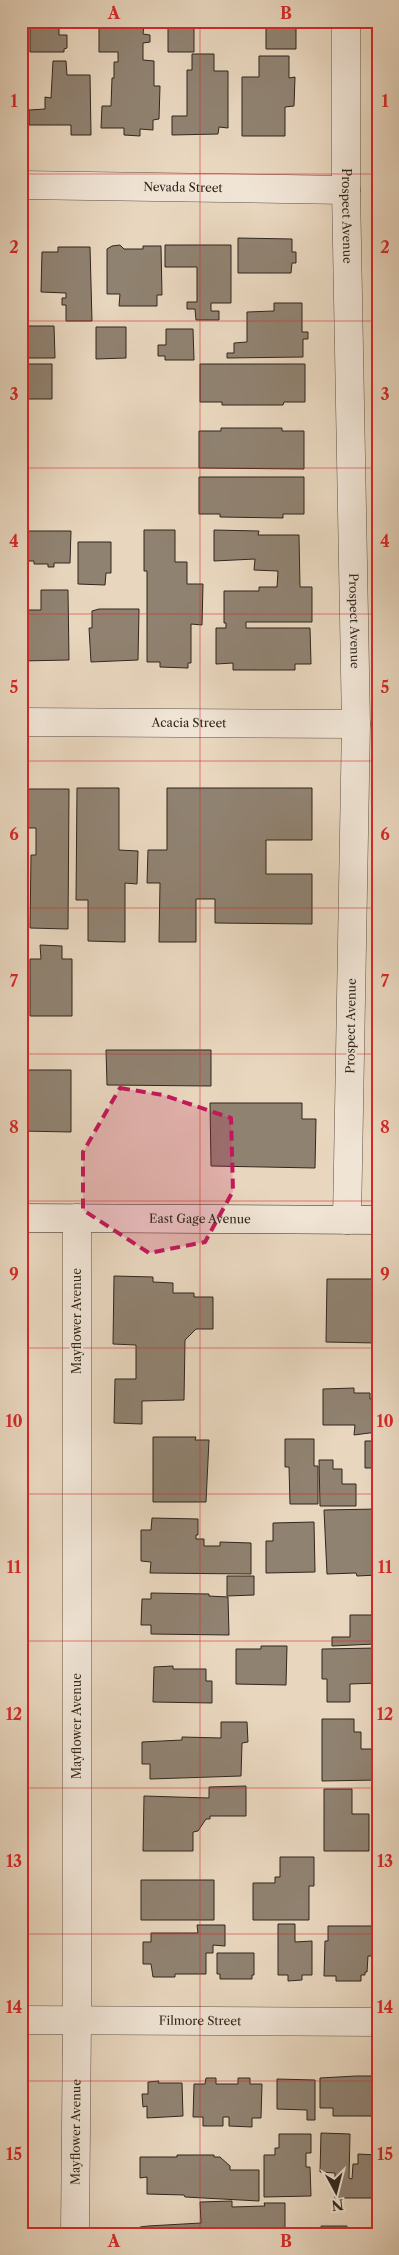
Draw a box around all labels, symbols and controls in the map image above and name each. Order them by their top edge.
text: A [107,3,121,23]
text: B [280,3,292,23]
text: 1 [10,91,18,111]
text: 1 [381,91,389,111]
street label: Prospect Avenue [339,168,355,264]
street label: Nevada Street [143,179,224,195]
text: 2 [9,237,19,257]
text: 2 [380,237,390,257]
text: 3 [9,384,19,404]
text: 3 [380,384,390,404]
text: 4 [9,531,19,551]
text: 4 [380,531,390,551]
street label: Prospect Avenue [346,573,363,669]
text: 5 [10,677,19,697]
text: 5 [381,677,390,697]
street label: Acacia Street [151,715,227,730]
text: 6 [9,824,19,844]
text: 6 [380,824,390,844]
text: 7 [10,971,19,991]
text: 7 [381,971,390,991]
street label: Prospect Avenue [342,978,359,1074]
text: 8 [9,1117,19,1137]
text: 8 [380,1117,390,1137]
street label: East Gage Avenue [149,1211,251,1226]
text: 9 [9,1264,19,1284]
text: 9 [380,1264,390,1284]
street label: Mayflower Avenue [69,1268,84,1374]
text: 10 [5,1411,23,1431]
text: 10 [376,1411,394,1431]
text: 11 [7,1557,22,1577]
text: 11 [378,1557,393,1577]
street label: Mayflower Avenue [69,1673,84,1779]
text: 12 [6,1704,22,1724]
text: 12 [377,1704,393,1724]
text: 13 [6,1851,22,1871]
text: 13 [377,1851,393,1871]
text: 14 [6,1997,22,2017]
text: 14 [377,1997,393,2017]
street label: Filmore Street [159,2013,242,2028]
street label: Mayflower Avenue [67,2079,83,2185]
text: 15 [6,2144,22,2164]
text: 15 [377,2144,393,2164]
north arrow [312,2168,362,2218]
text: N [330,2195,345,2215]
text: A [107,2231,121,2251]
text: B [280,2231,292,2251]

